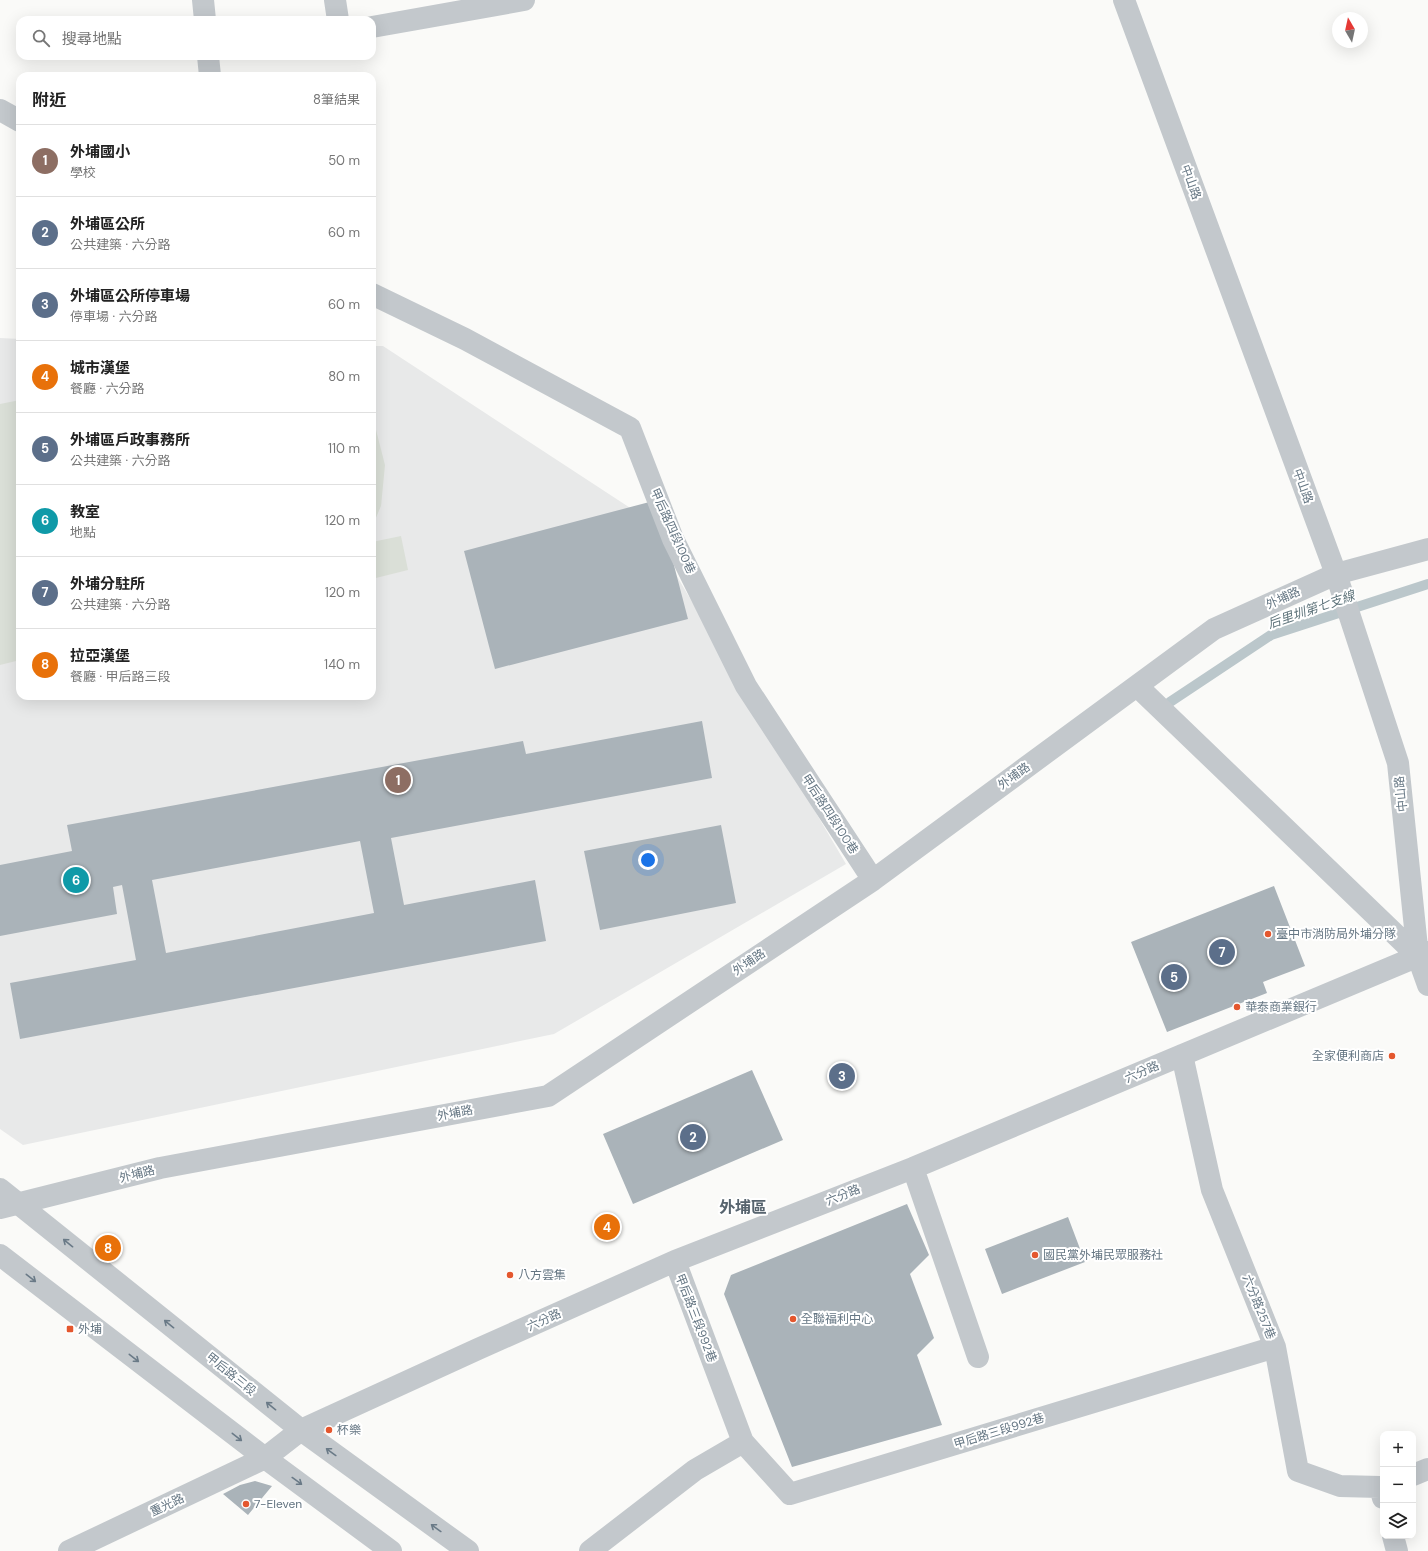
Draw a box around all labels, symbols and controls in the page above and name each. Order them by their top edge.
north arrow [1332,12,1368,48]
search box [16,16,376,60]
icon: search [30,27,52,49]
text: 搜尋地點 [62,29,122,49]
text: 附近 [32,89,66,111]
text: 8筆結果 [313,91,360,108]
text: 外埔國小 [70,142,130,162]
text: 1 [43,152,47,169]
text: 50 m [328,152,360,169]
street label: 中山路 [1177,162,1205,202]
text: 學校 [70,164,96,181]
text: 外埔區公所 [70,214,145,234]
text: 2 [41,224,49,241]
text: 60 m [328,224,360,241]
text: 公共建築 · 六分路 [70,236,171,253]
text: 外埔區公所停車場 [70,286,190,306]
text: 3 [41,296,49,313]
text: 60 m [328,296,360,313]
text: 停車場 · 六分路 [70,308,158,325]
text: 城市漢堡 [70,358,130,378]
text: 4 [41,368,49,385]
text: 80 m [328,368,360,385]
text: 餐廳 · 六分路 [70,380,145,397]
text: 外埔區戶政事務所 [70,430,190,450]
text: 5 [41,440,49,457]
text: 110 m [328,440,360,457]
text: 公共建築 · 六分路 [70,452,171,469]
street label: 中山路 [1289,466,1317,506]
street label: 甲后路四段100巷 [647,486,699,576]
text: 教室 [70,502,100,522]
text: 6 [41,512,49,529]
text: 120 m [325,512,360,529]
text: 地點 [70,524,96,541]
text: 外埔分駐所 [70,574,145,594]
street label: 外埔路 [1263,583,1303,613]
text: 7 [42,584,48,601]
text: 120 m [325,584,360,601]
water label: 后里圳第七支線 [1265,586,1359,632]
text: 公共建築 · 六分路 [70,596,171,613]
text: 拉亞漢堡 [70,646,130,666]
text: 8 [41,656,49,673]
text: 140 m [324,656,360,673]
text: 餐廳 · 甲后路三段 [70,668,171,685]
street label: 外埔路 [995,759,1033,793]
pin: 1 [385,765,411,795]
street label: 甲后路四段100巷 [798,771,862,857]
street label: 中山路 [1391,775,1411,813]
your location [638,850,658,870]
pin: 6 [63,865,89,895]
place label: 臺中市消防局外埔分隊 [1276,926,1396,942]
marker: 臺中市消防局外埔分隊 [1263,929,1273,939]
pin: 7 [1209,937,1235,967]
street label: 外埔路 [730,945,768,979]
pin: 5 [1161,962,1187,992]
place label: 華泰商業銀行 [1245,999,1317,1015]
marker: 華泰商業銀行 [1232,1002,1242,1012]
place label: 全家便利商店 [1312,1048,1384,1064]
marker: 全家便利商店 [1387,1051,1397,1061]
street label: 六分路 [1122,1058,1162,1086]
pin: 3 [829,1061,855,1091]
street label: 外埔路 [436,1102,474,1124]
pin: 2 [680,1122,706,1152]
street label: 外埔路 [118,1162,156,1186]
street label: 六分路 [823,1181,863,1209]
district label: 外埔區 [719,1197,767,1218]
pin: 4 [594,1212,620,1242]
pin: 8 [95,1233,121,1263]
one-way arrow [63,1238,73,1247]
place label: 國民黨外埔民眾服務社 [1043,1247,1163,1263]
marker: 國民黨外埔民眾服務社 [1030,1250,1040,1260]
place label: 八方雲集 [518,1267,566,1283]
marker: 八方雲集 [505,1270,515,1280]
street label: 甲后路三段992巷 [672,1271,720,1365]
street label: 六分路257巷 [1239,1272,1279,1342]
one-way arrow [25,1274,36,1283]
street label: 六分路 [524,1305,564,1335]
place label: 全聯福利中心 [801,1311,873,1327]
marker: 全聯福利中心 [788,1314,798,1324]
one-way arrow [164,1320,175,1329]
place label: 外埔 [78,1321,102,1337]
marker: 外埔 [65,1324,75,1334]
street label: 甲后路三段 [203,1349,259,1399]
one-way arrow [129,1353,140,1362]
one-way arrow [265,1402,276,1410]
street label: 甲后路三段992巷 [952,1410,1046,1452]
place label: 杯樂 [337,1422,361,1438]
marker: 杯樂 [324,1425,334,1435]
map controls [1380,1431,1416,1539]
button: + [1380,1431,1416,1467]
one-way arrow [232,1432,243,1441]
one-way arrow [326,1448,337,1456]
button: − [1380,1467,1416,1503]
one-way arrow [291,1477,302,1486]
street label: 重光路 [147,1490,187,1520]
place label: 7-Eleven [254,1496,302,1512]
marker: 7-Eleven [241,1499,251,1509]
button: layers [1380,1503,1416,1539]
one-way arrow [431,1524,442,1532]

